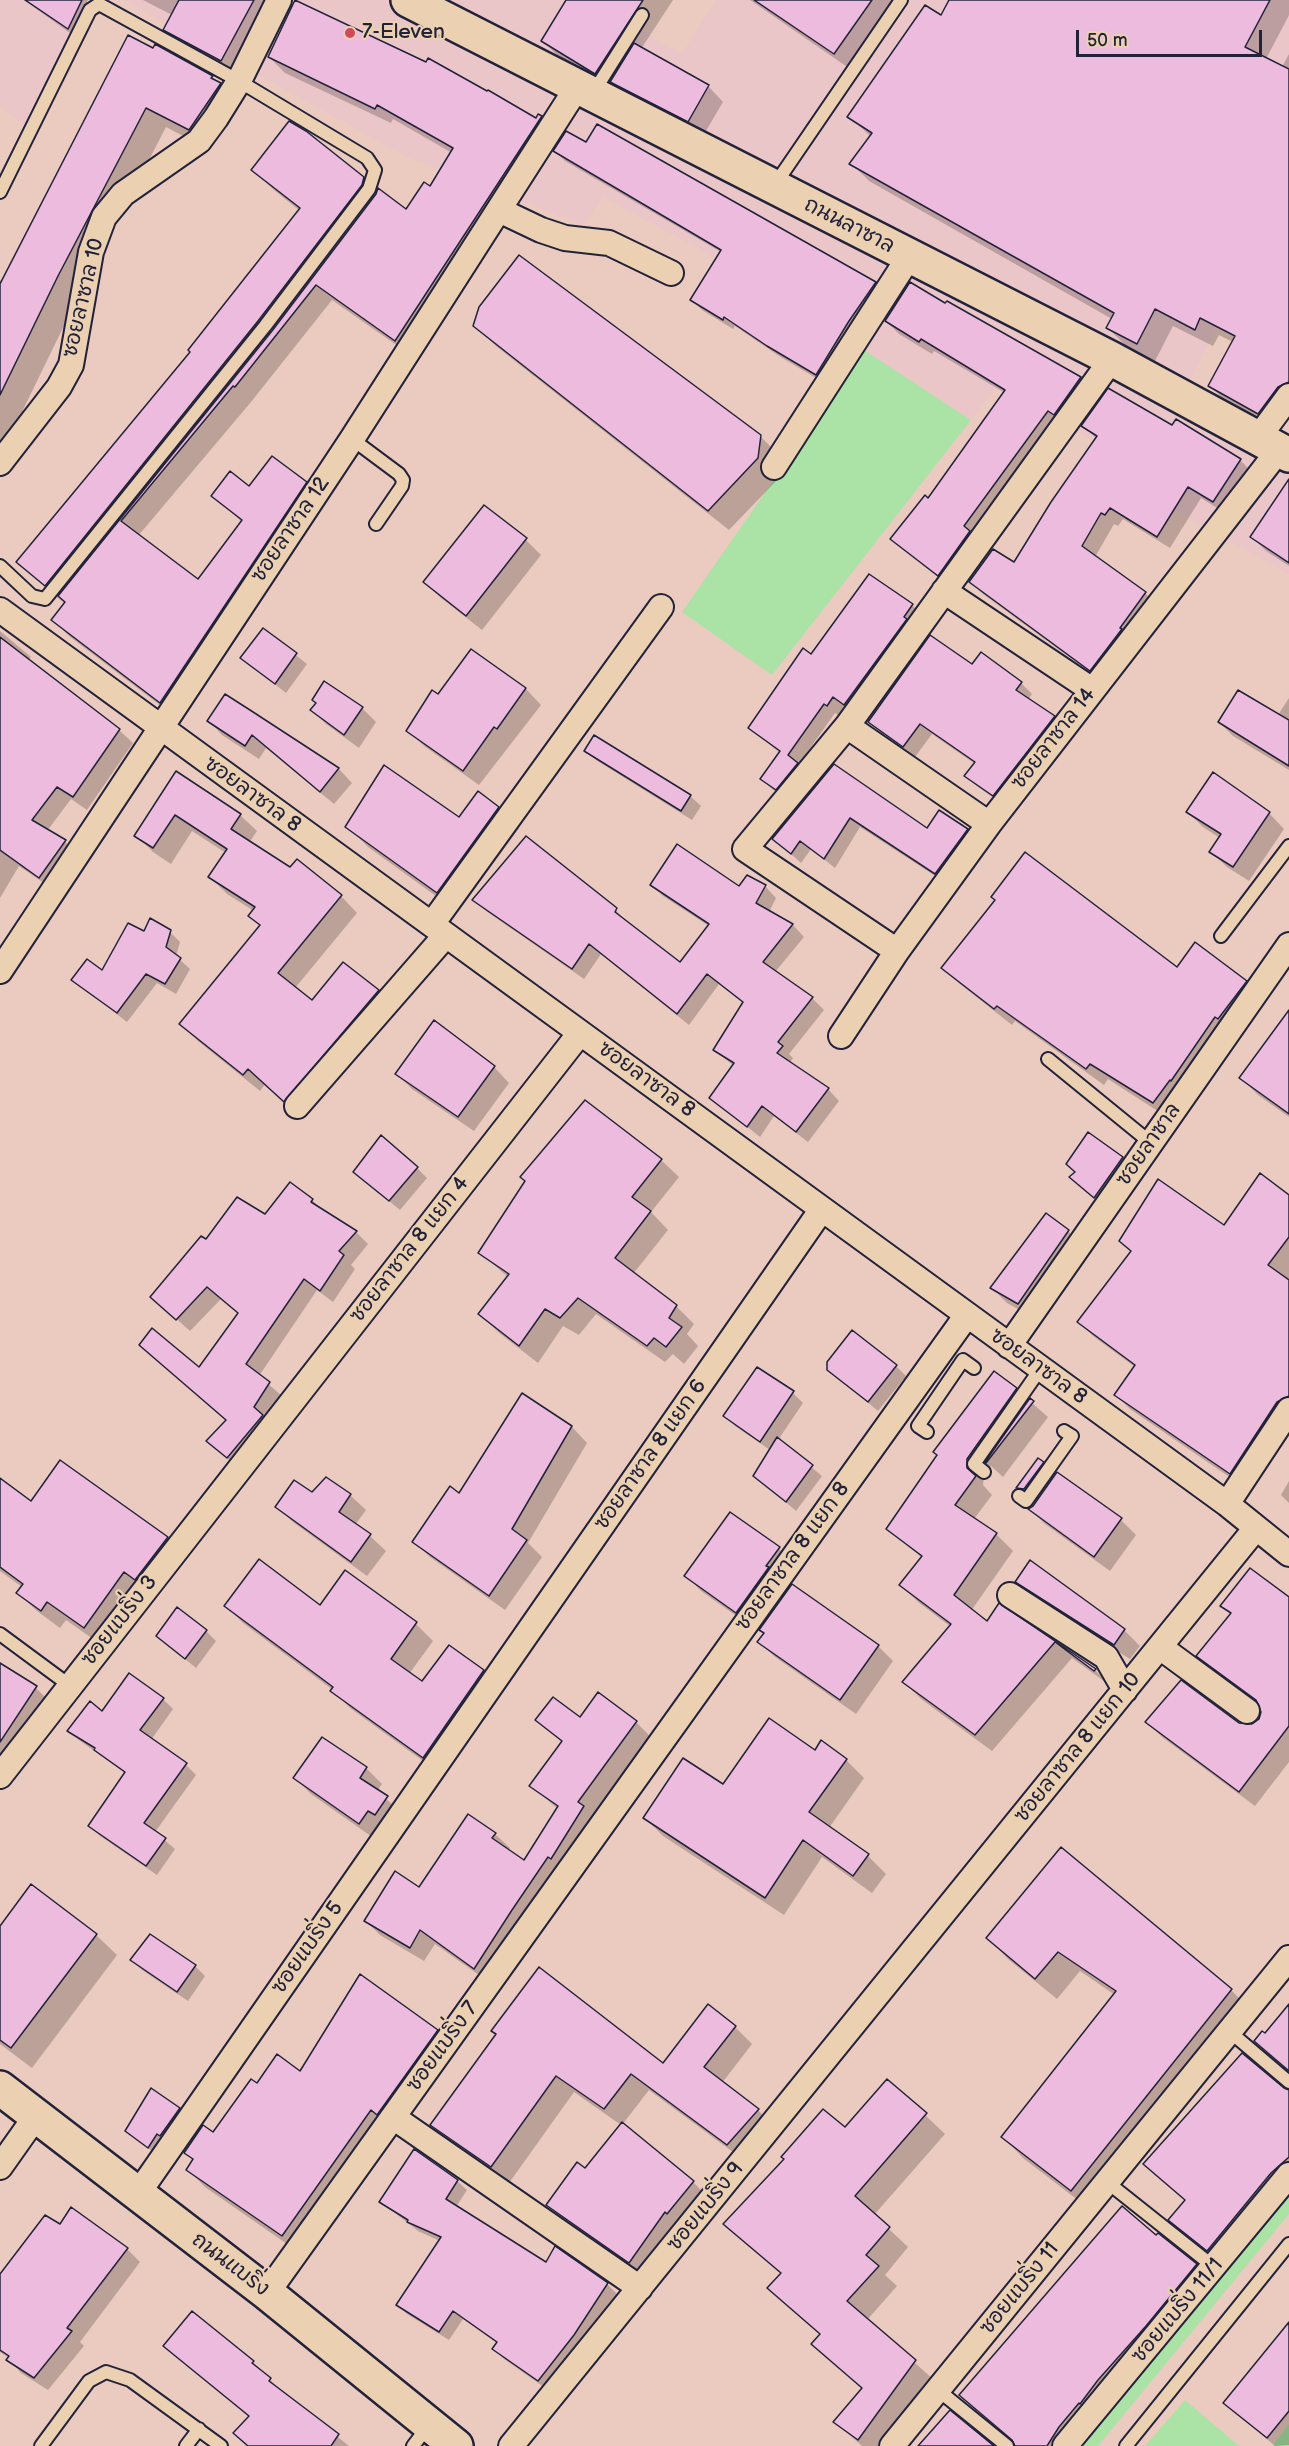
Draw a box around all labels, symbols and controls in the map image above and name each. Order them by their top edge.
scale bar [1079,18,1265,56]
place label: 7-Eleven [362,20,445,46]
marker: 7-Eleven [343,26,357,40]
text: 50 m [1087,30,1128,51]
street label: ถนนลาซาล [800,193,898,259]
street label: ซอยลาซาล 10 [58,236,110,360]
street label: ซอยลาซาล 12 [247,472,335,588]
street label: ซอยลาซาล 14 [1006,683,1102,795]
street label: ซอยลาซาล 8 [199,751,305,839]
street label: ซอยลาซาล 8 [593,1036,699,1124]
street label: ซอยลาซาล [1111,1099,1187,1191]
street label: ซอยลาซาล 8 แยก 4 [345,1172,475,1328]
street label: ซอยลาซาล 8 [985,1323,1091,1411]
street label: ซอยลาซาล 8 แยก 6 [590,1375,712,1535]
street label: ซอยลาซาล 8 แยก 8 [731,1478,855,1636]
street label: ซอยแบริ่ง 3 [77,1571,163,1671]
street label: ซอยลาซาล 8 แยก 10 [1010,1668,1146,1828]
street label: ซอยแบริ่ง 5 [267,1897,349,1999]
street label: ซอยแบริ่ง 7 [402,1997,484,2097]
street label: ซอยแบริ่ง 9 [662,2157,750,2257]
street label: ถนนแบริ่ง [186,2228,274,2302]
street label: ซอยแบริ่ง 11 [975,2238,1065,2340]
street label: ซอยแบริ่ง 11/1 [1127,2253,1229,2369]

